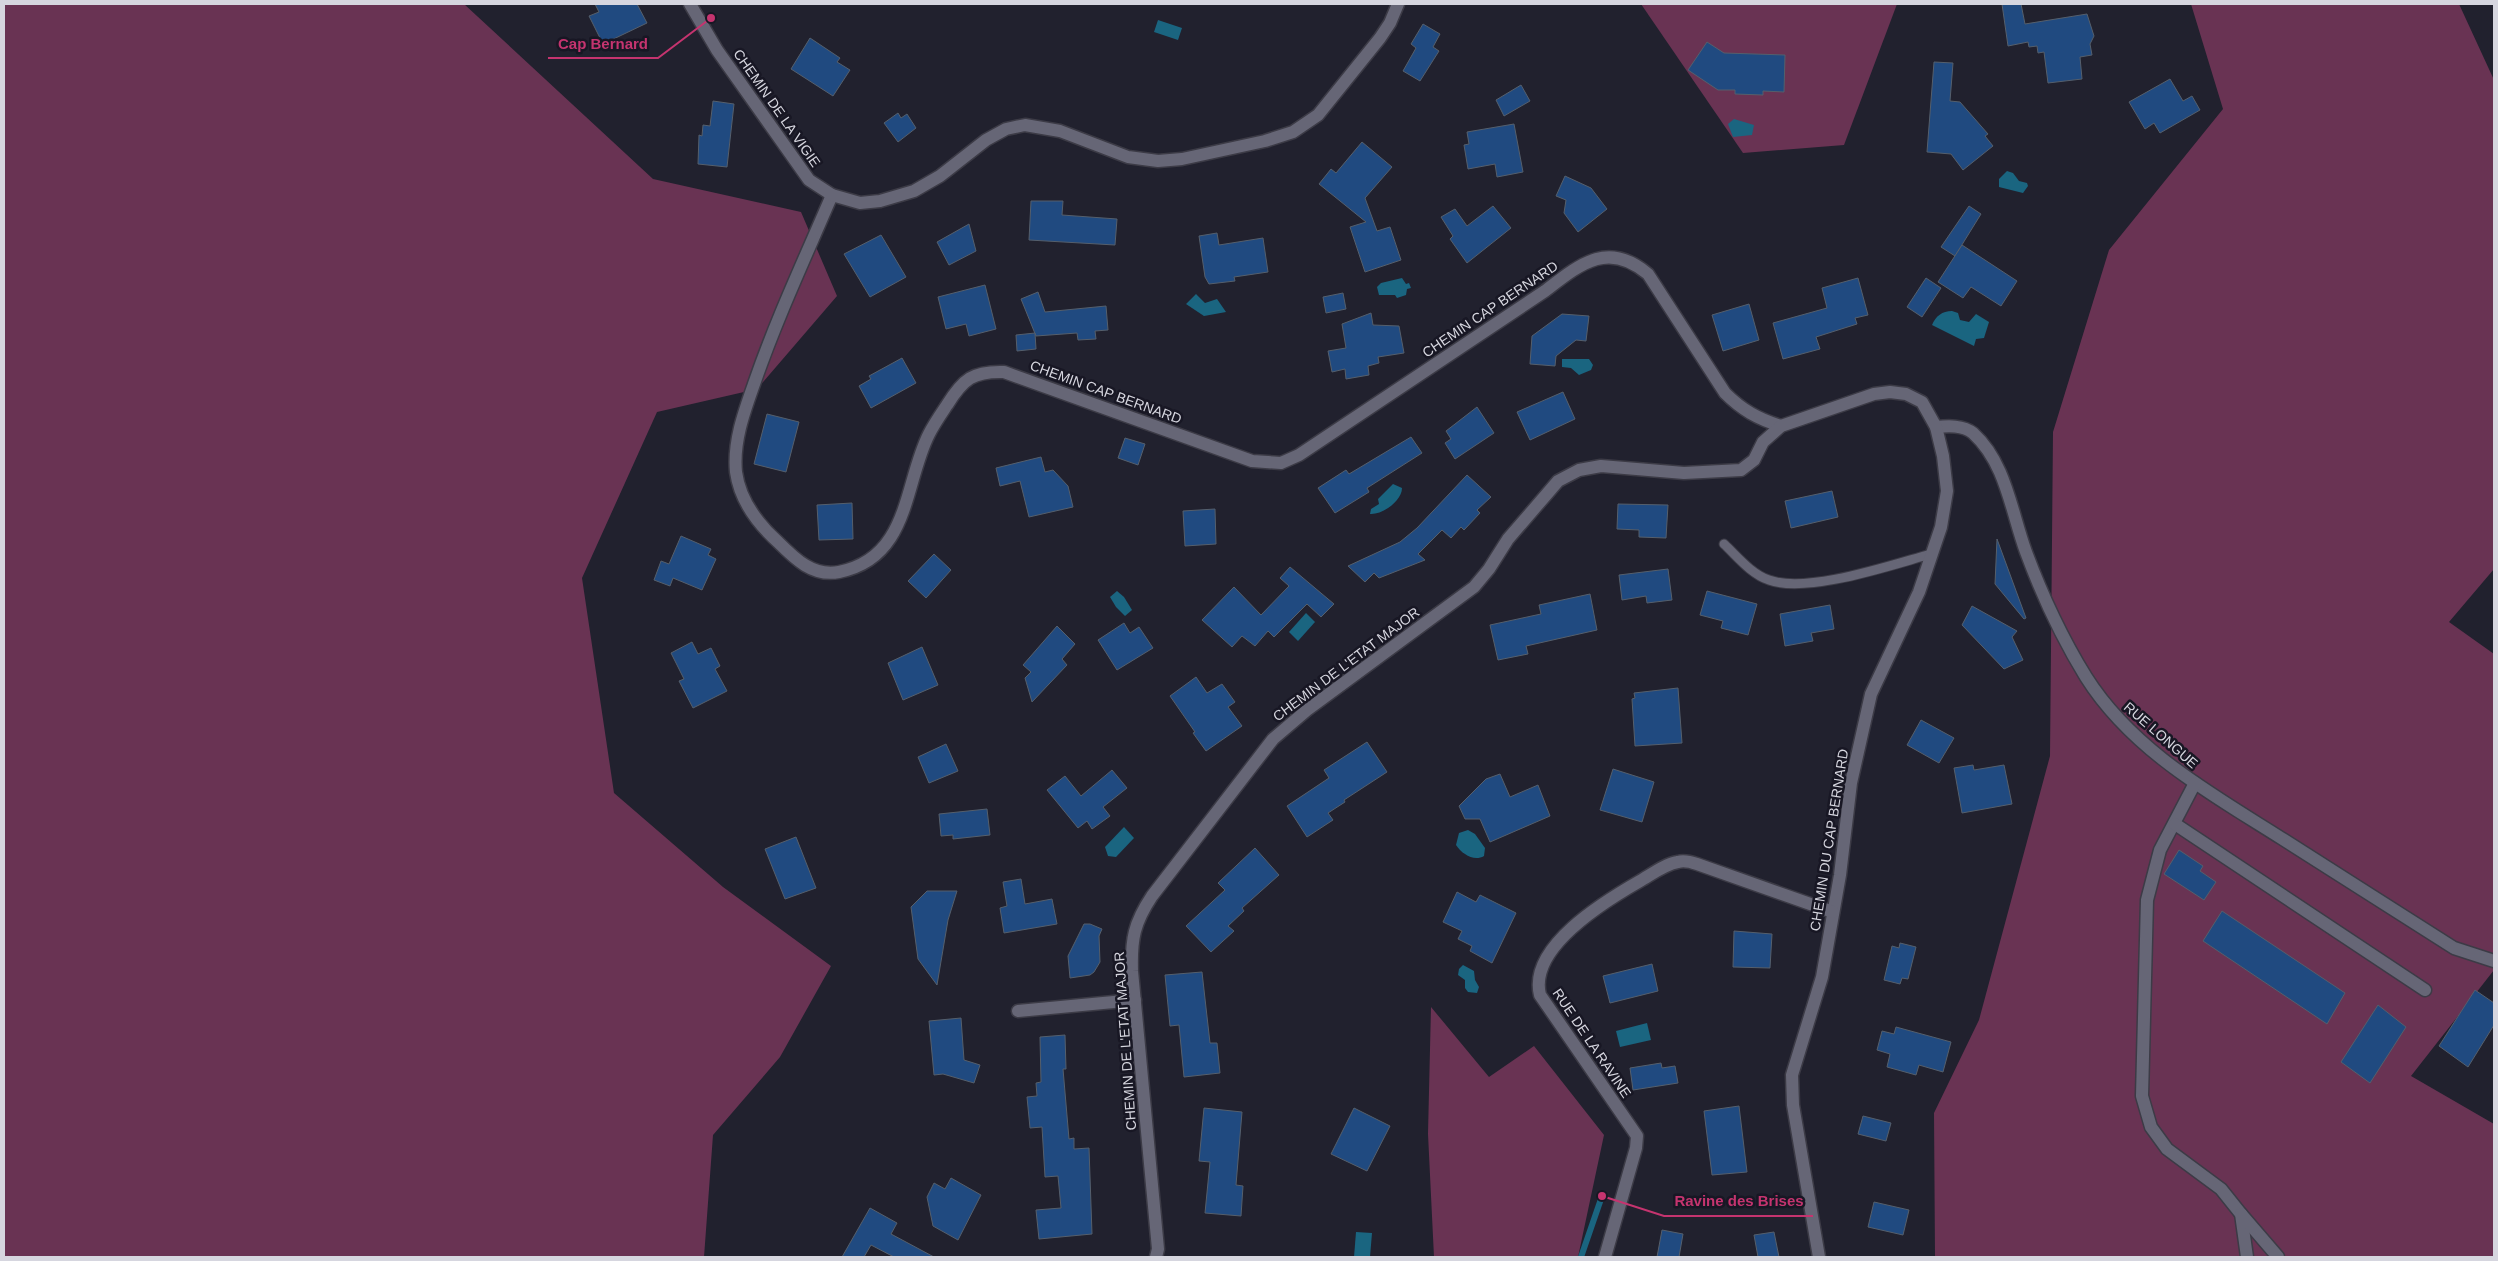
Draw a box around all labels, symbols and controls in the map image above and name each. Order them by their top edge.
callout: Cap Bernard [548,28,658,58]
text: Cap Bernard [558,35,648,52]
street label: CHEMIN DE LA VIGIE [730,46,824,170]
street label: CHEMIN CAP BERNARD [1419,258,1561,360]
street label: CHEMIN CAP BERNARD [1028,357,1184,427]
street label: CHEMIN DE L'ETAT MAJOR [1270,604,1422,724]
street label: RUE LONGUE [2121,699,2201,771]
street label: CHEMIN DU CAP BERNARD [1807,748,1851,932]
street label: CHEMIN DE L'ETAT MAJOR [1111,951,1139,1131]
street label: RUE DE LA RAVINE [1550,985,1634,1101]
callout: Ravine des Brises [1664,1186,1813,1216]
text: Ravine des Brises [1674,1192,1804,1209]

